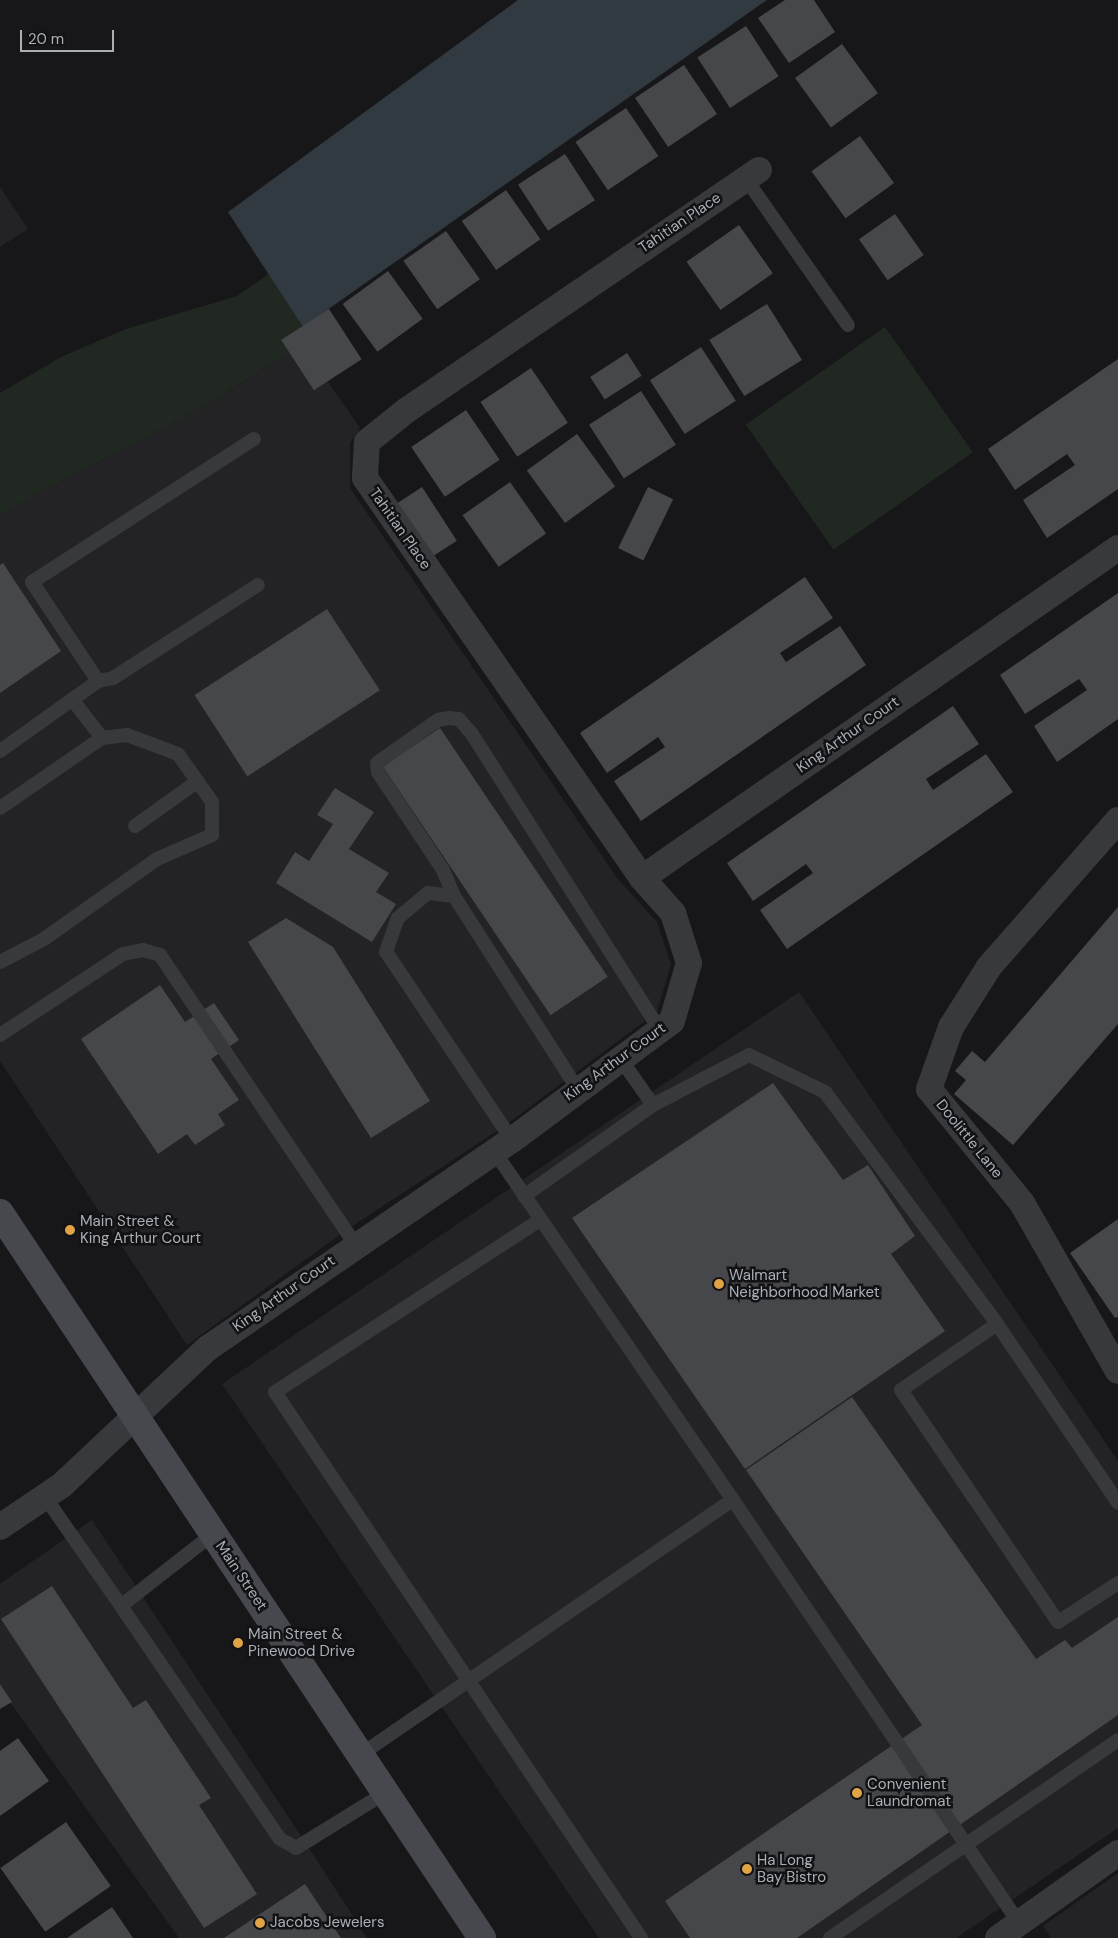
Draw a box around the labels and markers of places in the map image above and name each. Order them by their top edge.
place label: Main Street & King Arthur Court [80,1212,201,1247]
marker: Main Street & King Arthur Court [64,1224,76,1236]
place label: Walmart Neighborhood Market [729,1266,880,1301]
marker: Walmart Neighborhood Market [713,1278,725,1290]
place label: Main Street & Pinewood Drive [248,1625,355,1660]
marker: Main Street & Pinewood Drive [232,1637,244,1649]
place label: Convenient Laundromat [867,1775,951,1810]
marker: Convenient Laundromat [851,1787,863,1799]
place label: Ha Long Bay Bistro [757,1851,826,1886]
marker: Ha Long Bay Bistro [741,1863,753,1875]
place label: Jacobs Jewelers [270,1914,384,1932]
marker: Jacobs Jewelers [254,1917,266,1929]

